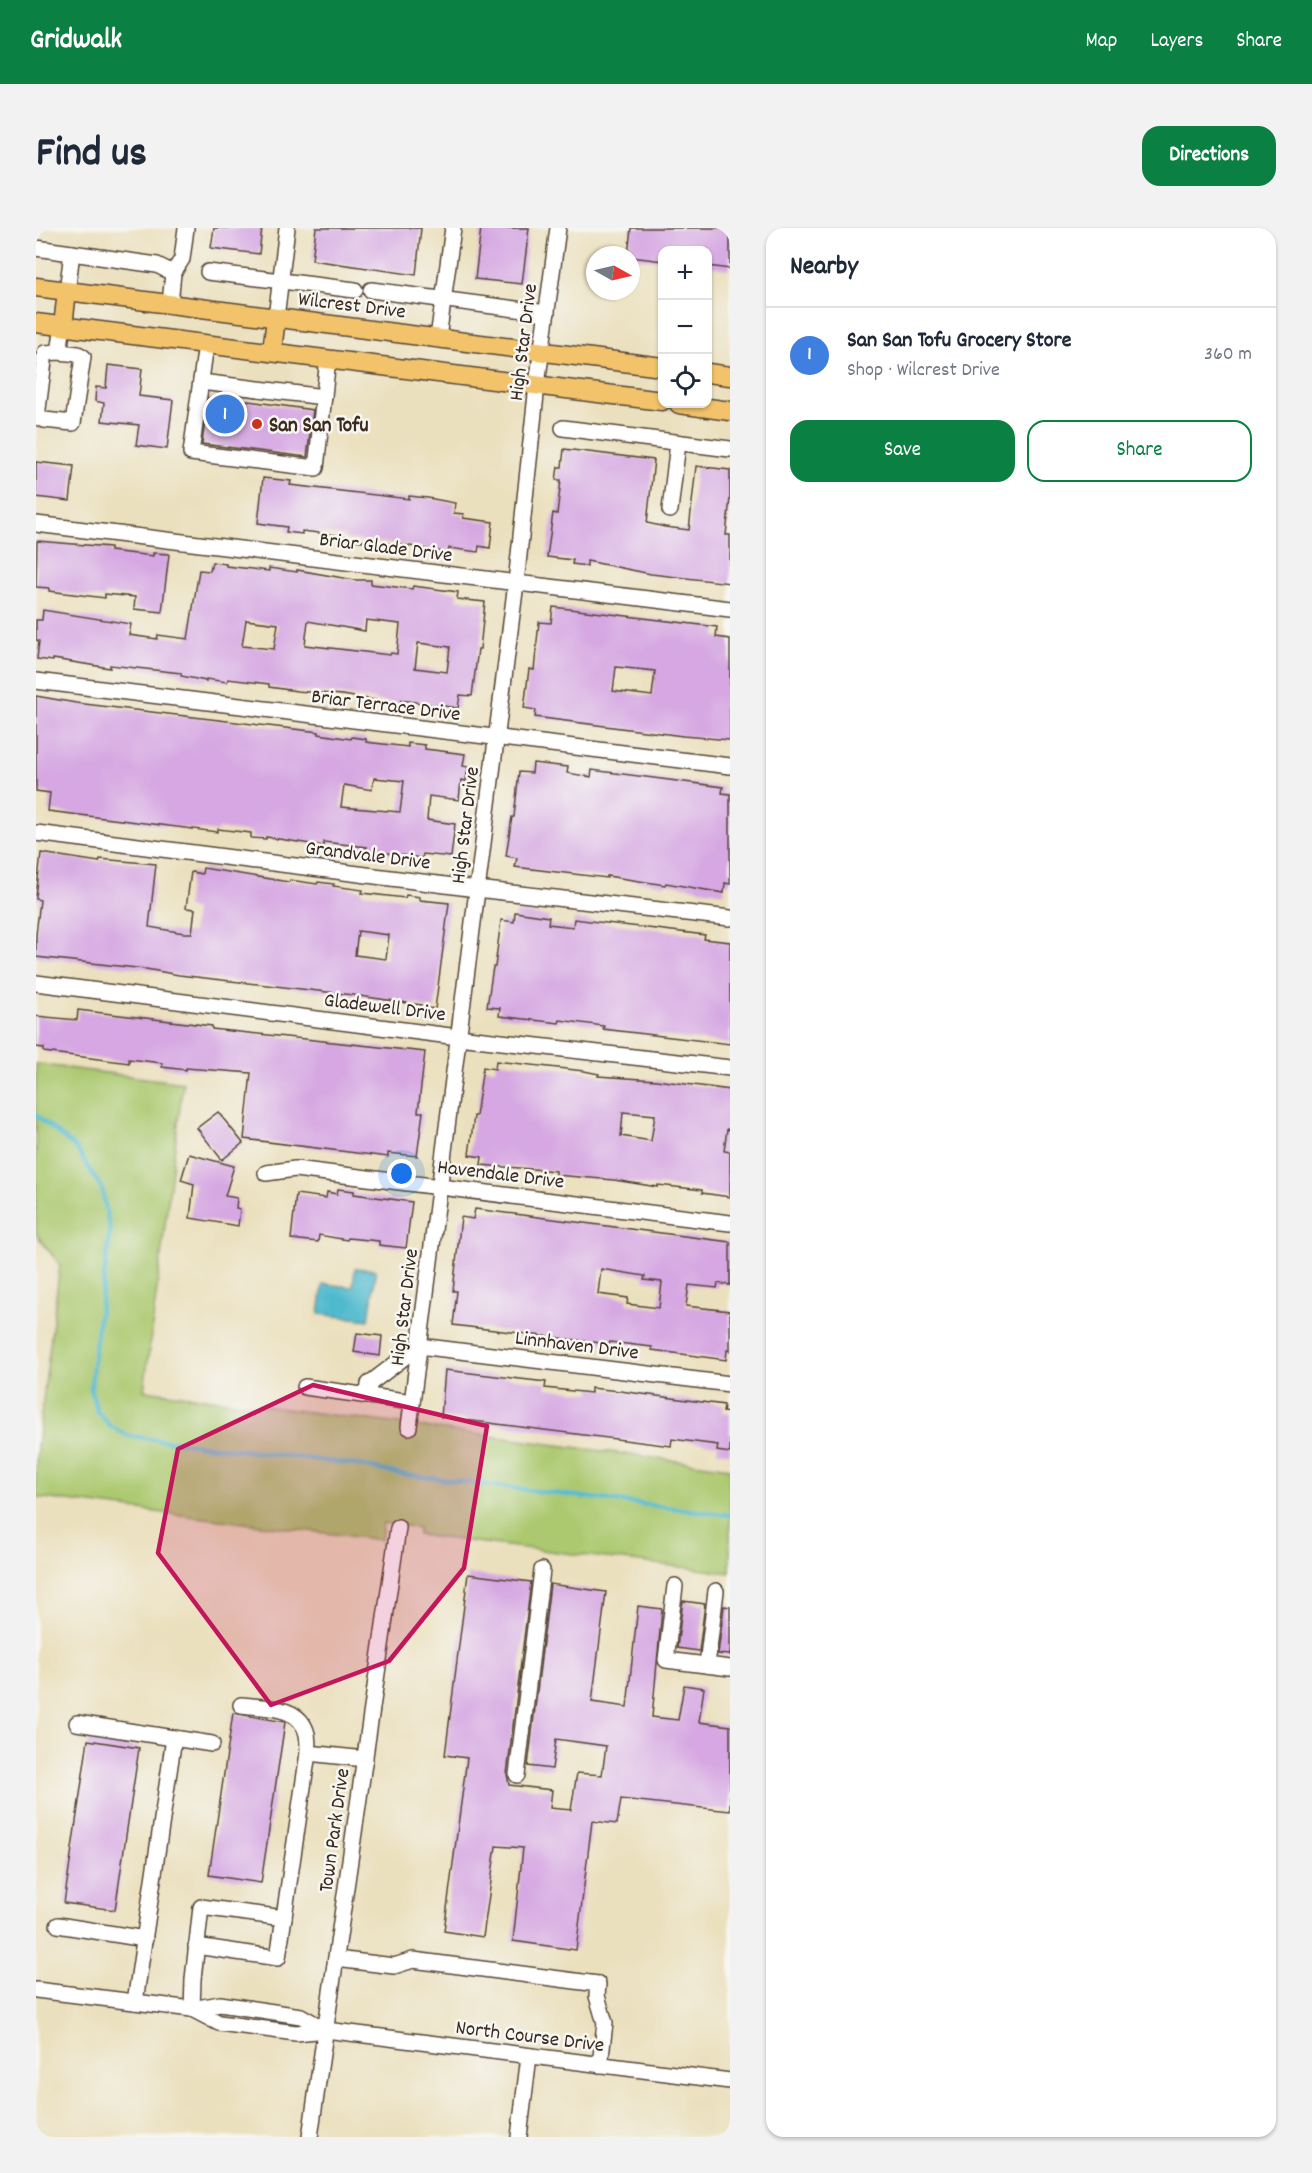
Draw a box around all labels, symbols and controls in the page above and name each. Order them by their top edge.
text: Gridwalk [30,22,122,62]
text: Map [1086,27,1117,57]
text: Layers [1150,27,1203,57]
text: Share [1236,27,1282,57]
text: Find us [36,126,147,186]
button: Directions [1142,126,1276,186]
north arrow [586,246,640,300]
map controls [658,246,712,408]
button: + [658,246,712,300]
text: Nearby [790,249,858,286]
street label: High Star Drive [503,282,547,403]
street label: Wilcrest Drive [296,285,407,328]
button: − [658,300,712,354]
text: San San Tofu Grocery Store [847,326,1071,357]
text: 1 [807,341,812,369]
text: 360 m [1204,341,1252,369]
button: locate [658,354,712,408]
text: Shop · Wilcrest Drive [847,357,1000,385]
pin: 1 [206,392,244,436]
place label: San San Tofu [269,412,369,442]
marker: San San Tofu [250,417,264,431]
button: Save [790,420,1015,482]
button: Share [1027,420,1252,482]
street label: Briar Glade Drive [317,526,454,572]
street label: Briar Terrace Drive [309,683,462,731]
street label: High Star Drive [445,765,489,886]
street label: Grandvale Drive [303,834,432,880]
street label: Gladewell Drive [322,987,447,1031]
street label: Havendale Drive [436,1153,566,1199]
your location [387,1159,416,1188]
street label: High Star Drive [384,1247,428,1368]
street label: Linnhaven Drive [513,1325,640,1369]
street label: Town Park Drive [312,1766,360,1894]
street label: North Course Drive [454,2014,606,2062]

